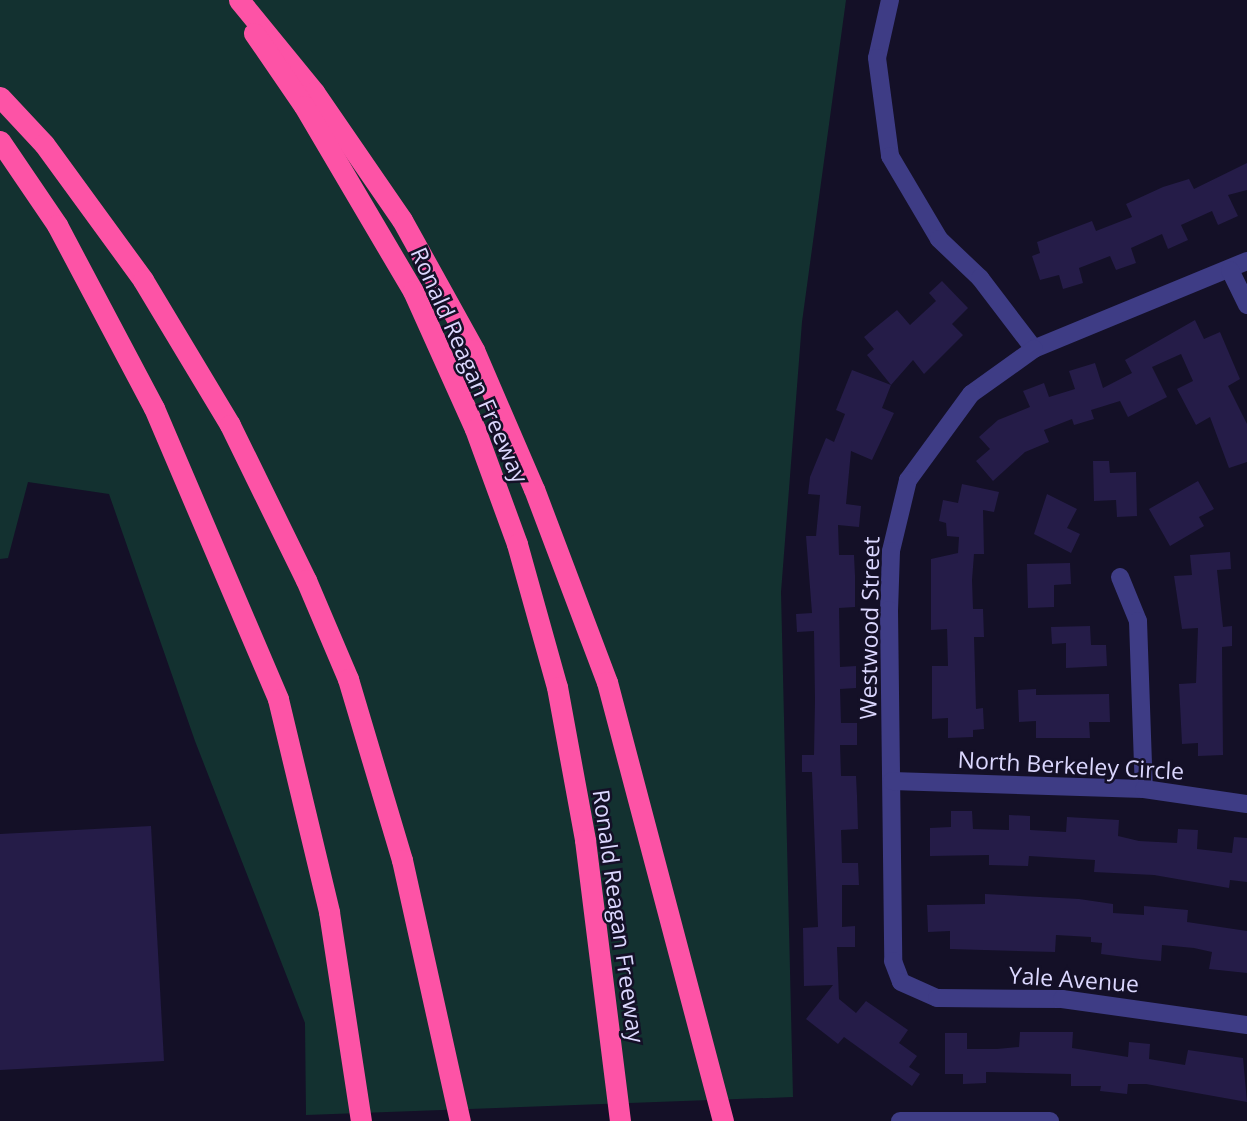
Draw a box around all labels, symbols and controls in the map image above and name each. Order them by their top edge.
street label: Ronald Reagan Freeway [405,243,535,487]
street label: Westwood Street [854,536,884,720]
street label: North Berkeley Circle [957,745,1185,785]
street label: Ronald Reagan Freeway [588,788,650,1044]
street label: Yale Avenue [1008,961,1140,997]

